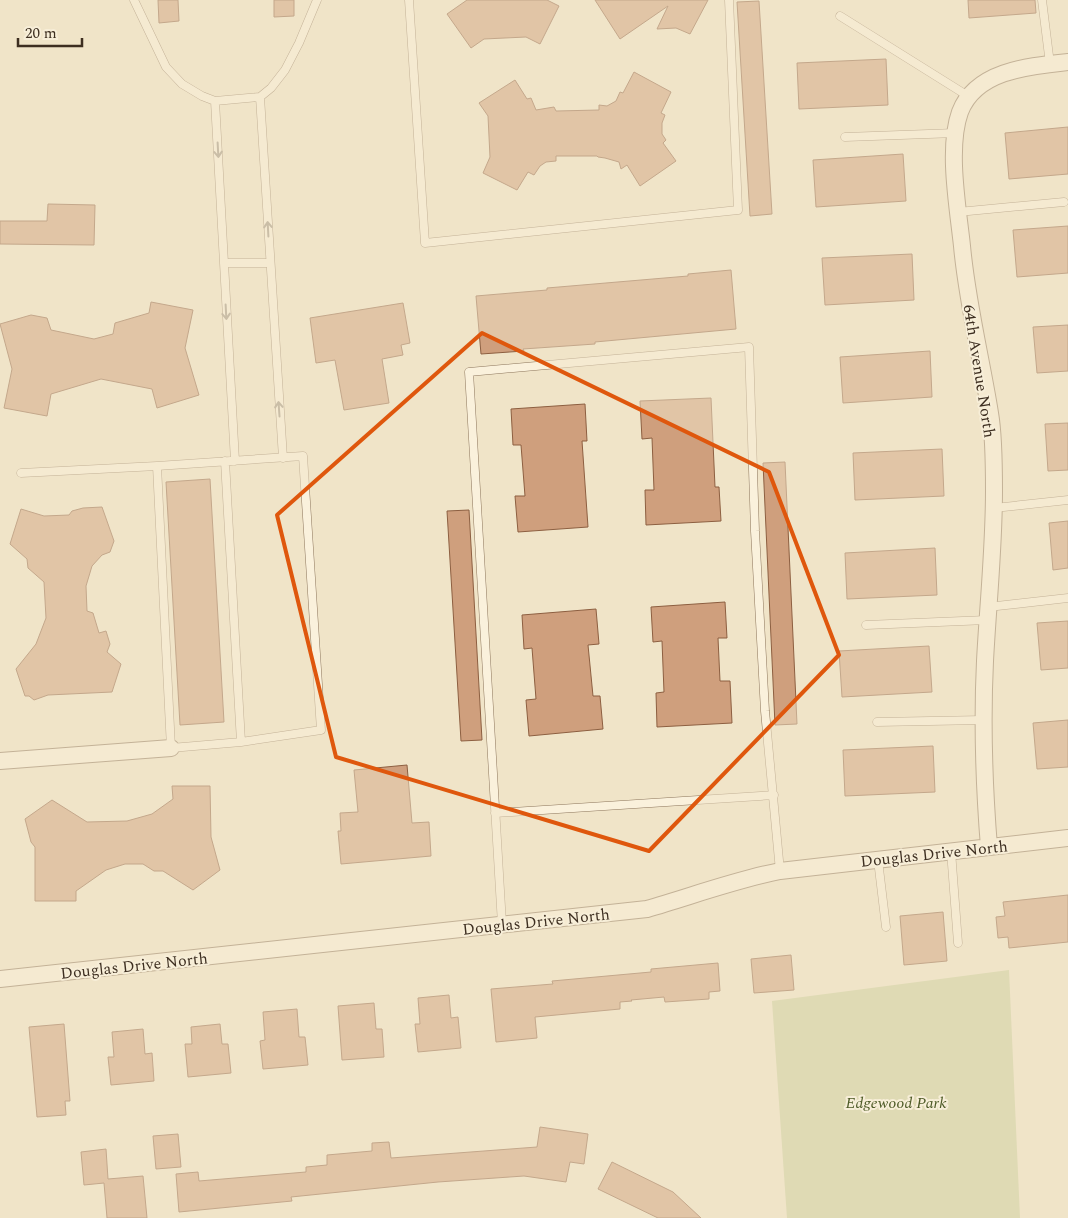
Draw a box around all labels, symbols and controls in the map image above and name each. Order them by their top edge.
scale bar [18,15,81,47]
text: 20 m [25,22,57,45]
one-way arrow [213,142,222,158]
one-way arrow [264,222,273,238]
street label: 64th Avenue North [957,303,1001,439]
one-way arrow [222,304,231,320]
one-way arrow [275,401,284,417]
street label: Douglas Drive North [859,834,1009,874]
street label: Douglas Drive North [461,902,611,942]
street label: Douglas Drive North [59,946,209,986]
park label: Edgewood Park [845,1091,947,1115]

